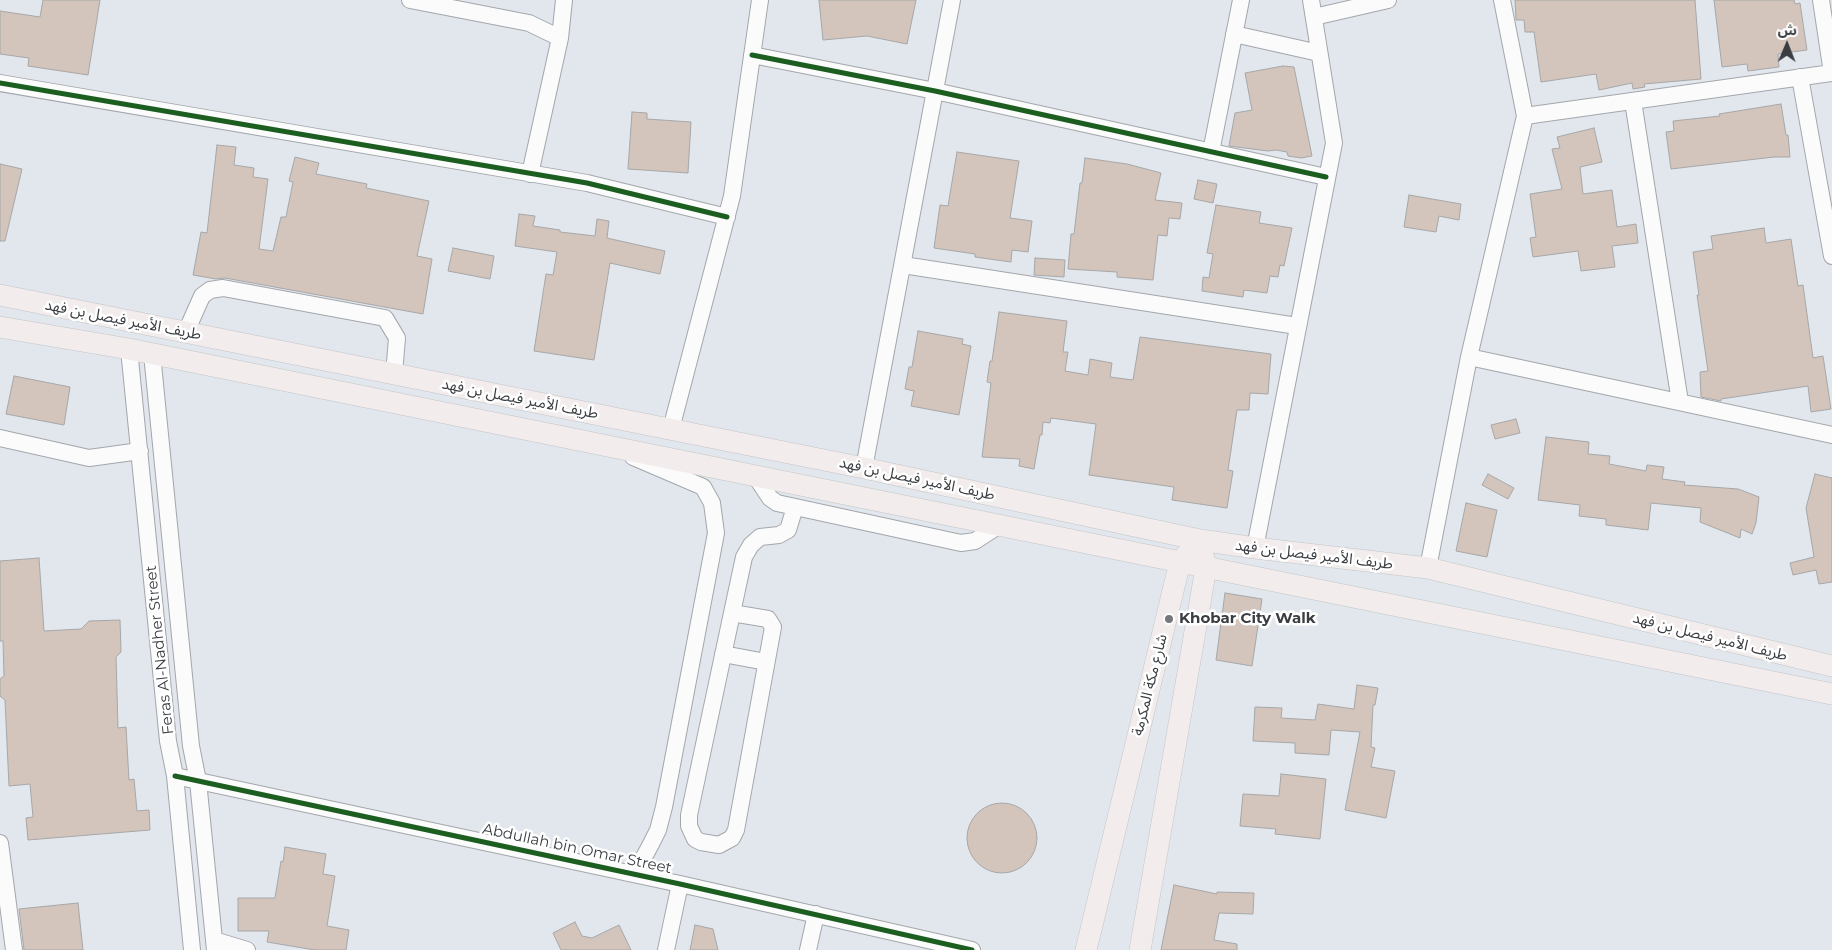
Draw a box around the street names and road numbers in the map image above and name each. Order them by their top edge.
street label: طريف الأمير فيصل بن فهد [43,296,203,344]
street label: طريف الأمير فيصل بن فهد [440,375,600,423]
street label: طريف الأمير فيصل بن فهد [837,454,997,504]
street label: طريف الأمير فيصل بن فهد [1234,536,1394,574]
street label: Feras Al-Nadher Street [142,565,178,735]
street label: طريف الأمير فيصل بن فهد [1631,609,1789,665]
street label: شارع مكة المكرمة [1129,632,1171,738]
street label: Abdullah bin Omar Street [481,820,673,878]

